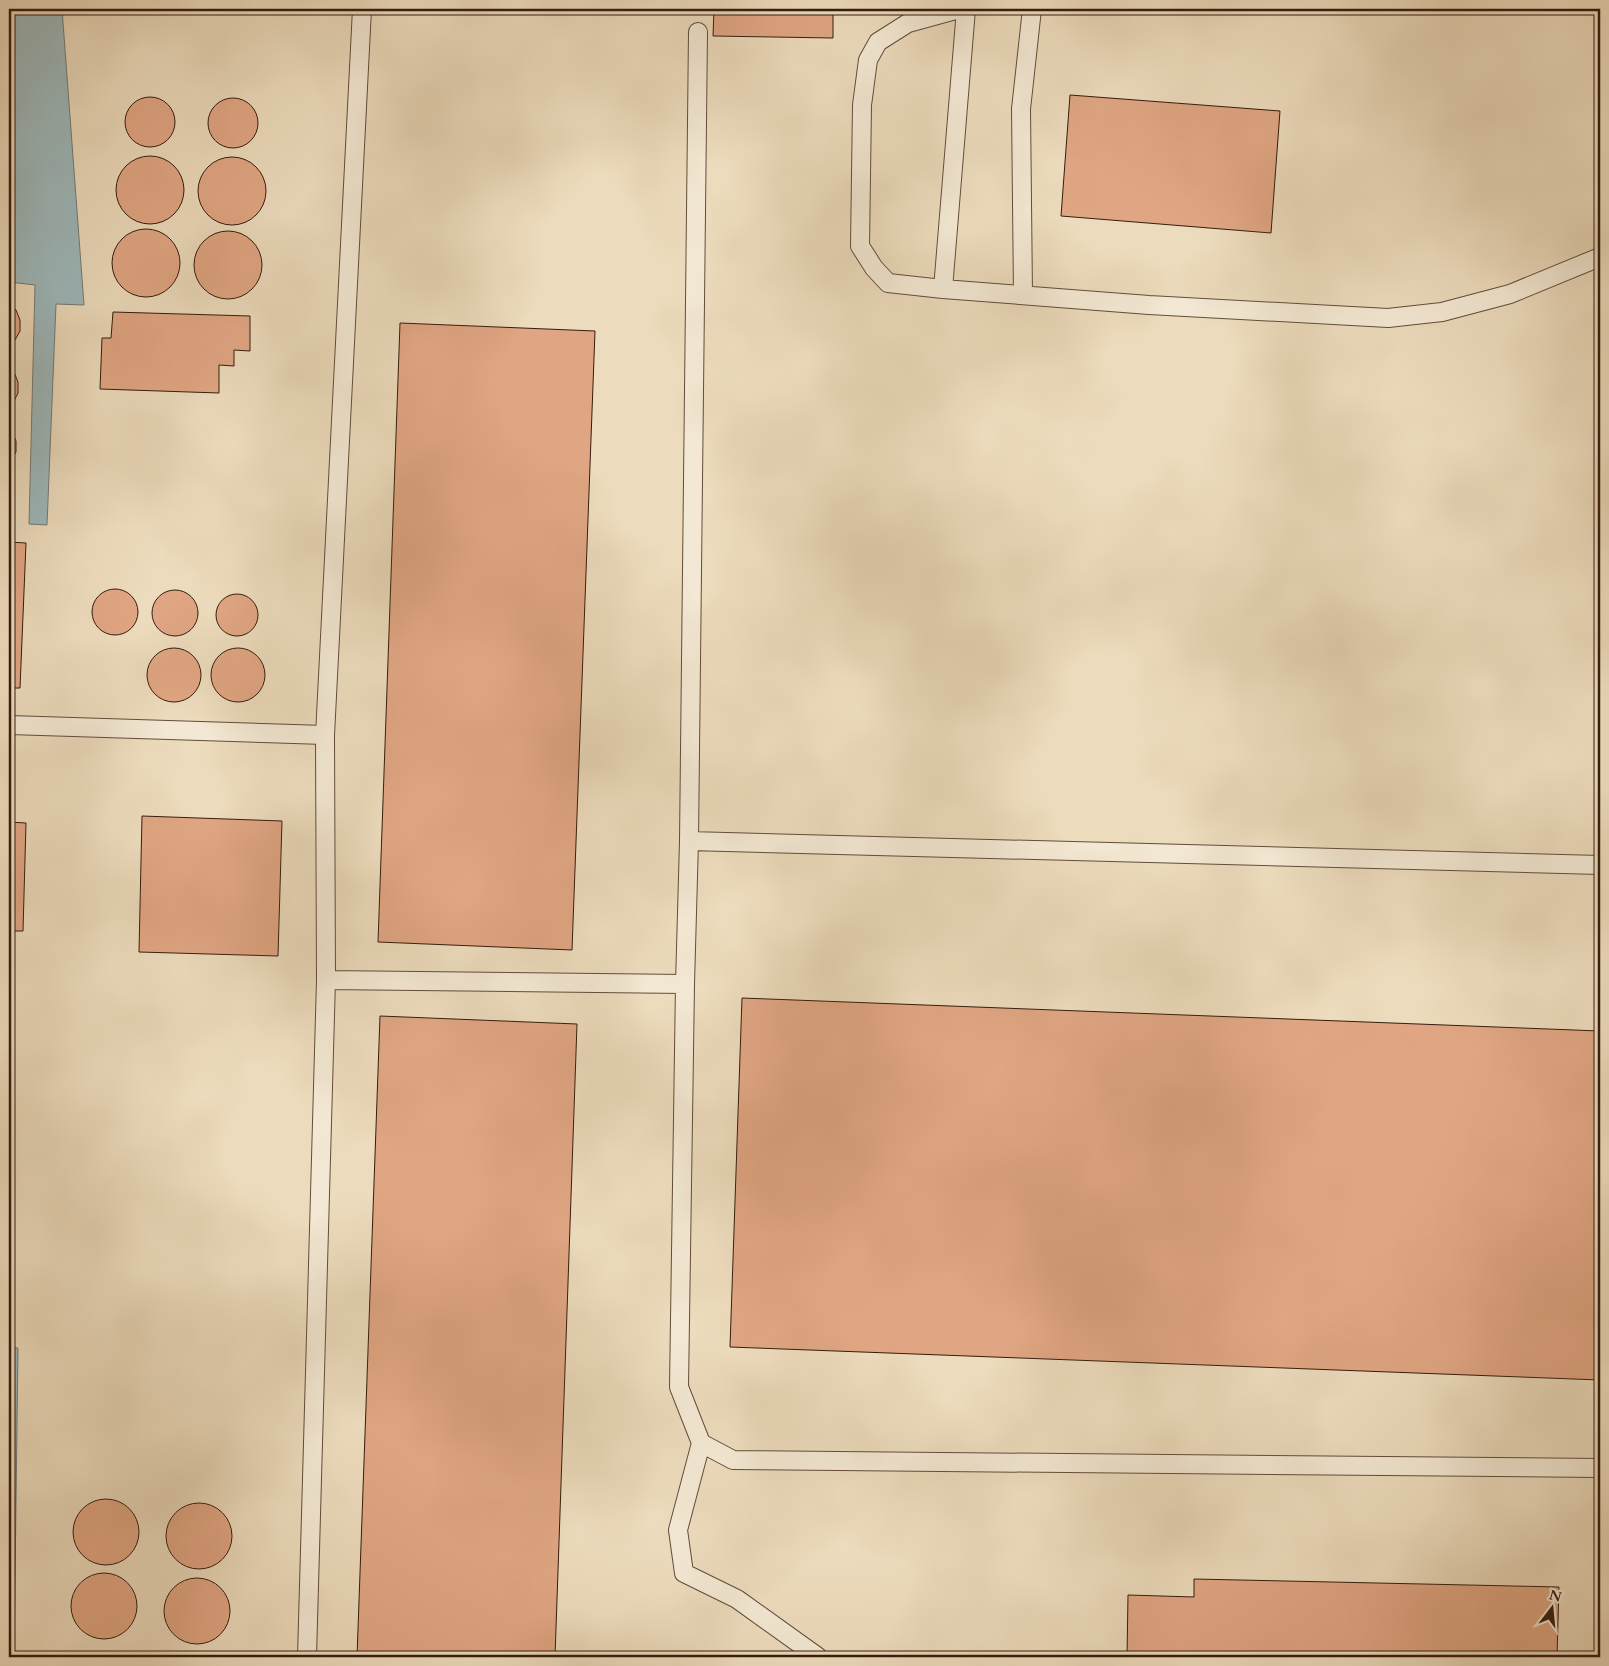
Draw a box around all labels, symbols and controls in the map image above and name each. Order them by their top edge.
north arrow [1526,1584,1576,1634]
text: N [1547,1585,1564,1607]

